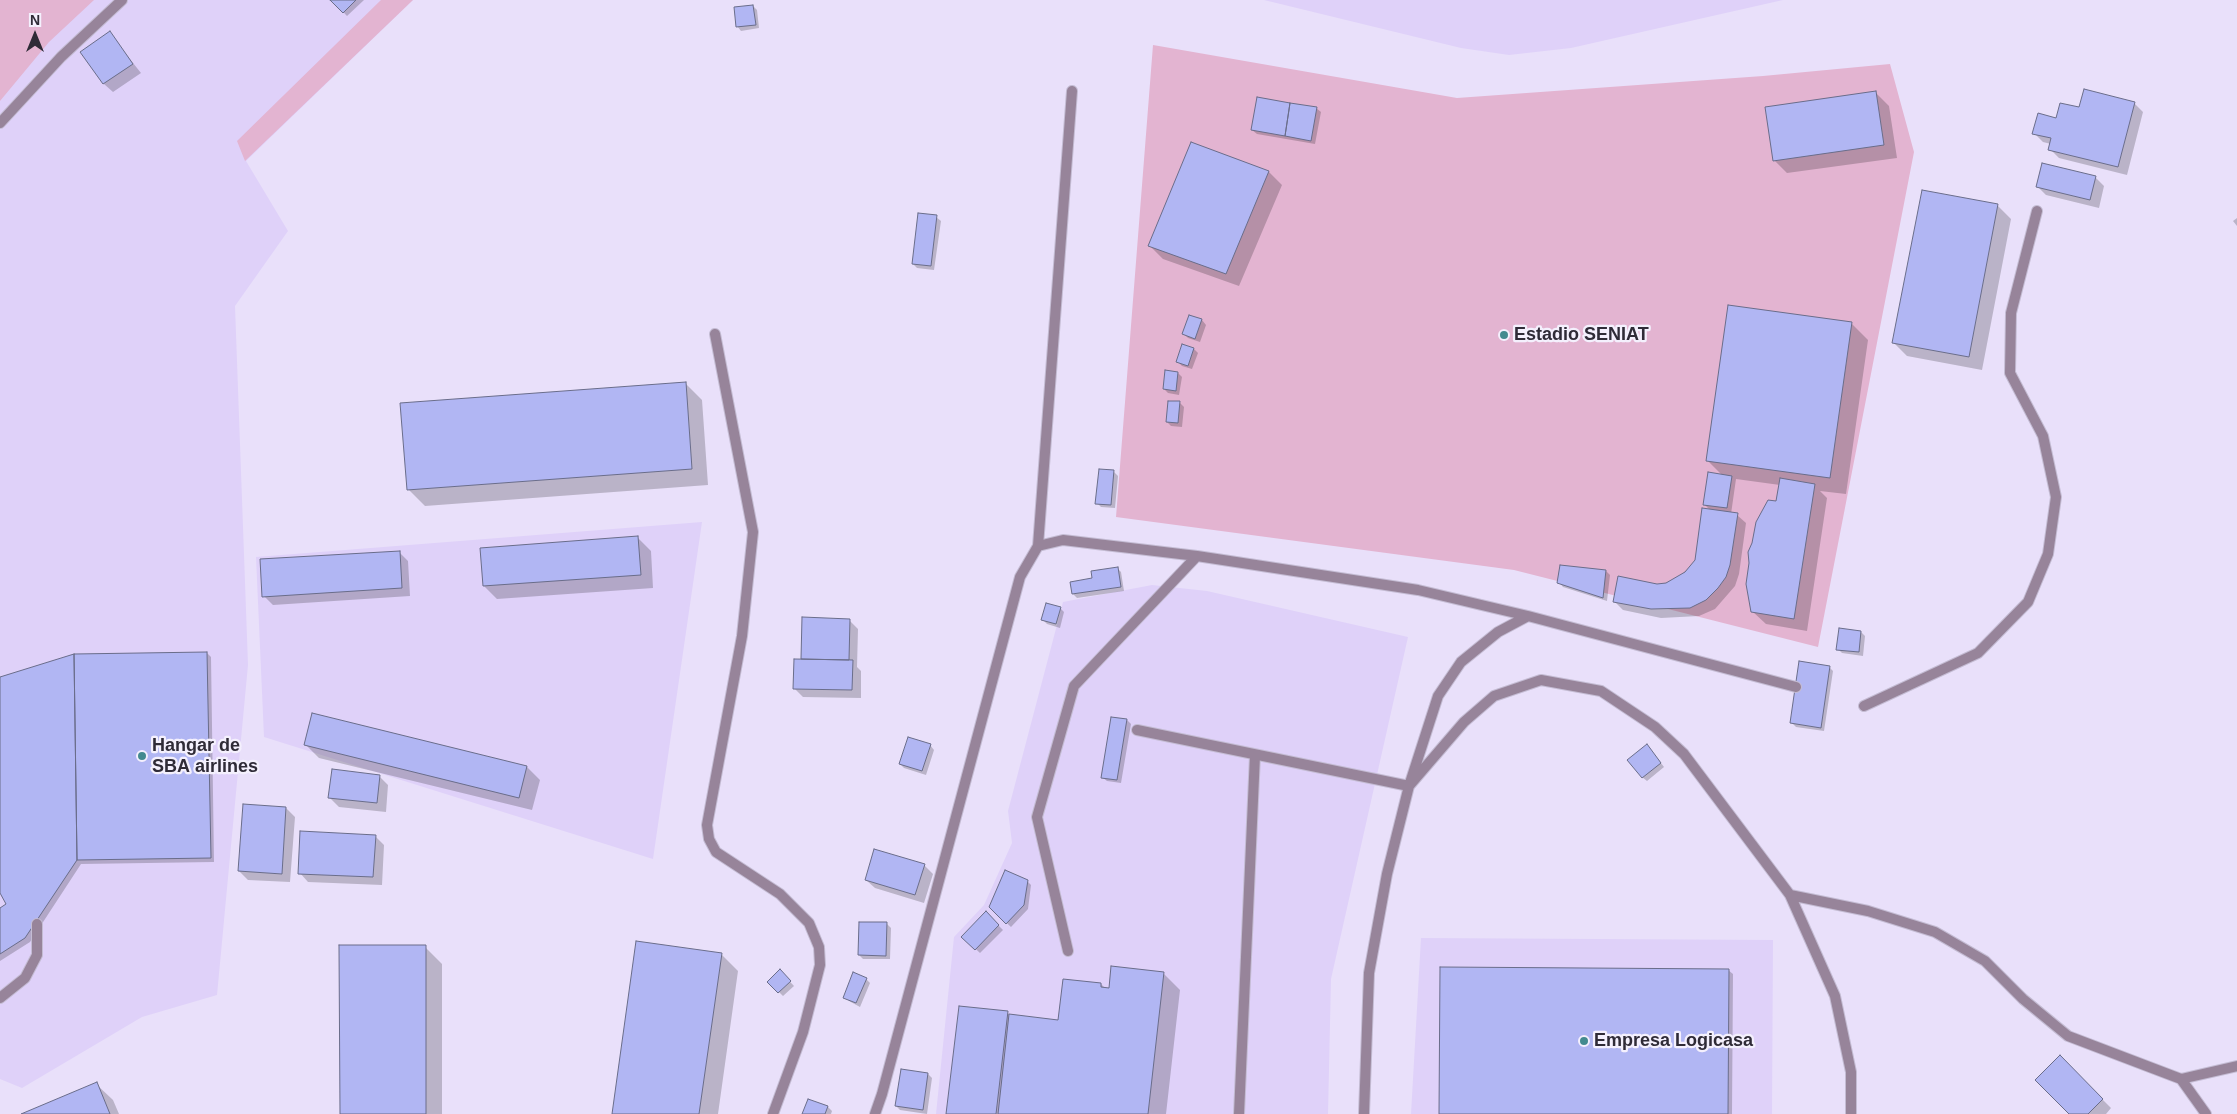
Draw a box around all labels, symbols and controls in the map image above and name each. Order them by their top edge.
north arrow [10,10,60,60]
text: N [30,12,40,28]
place label: Estadio SENIAT [1514,324,1649,346]
marker: Estadio SENIAT [1498,329,1510,341]
place label: Hangar de SBA airlines [152,735,258,778]
marker: Hangar de SBA airlines [136,750,148,762]
place label: Empresa Logicasa [1594,1030,1753,1052]
marker: Empresa Logicasa [1578,1035,1590,1047]

